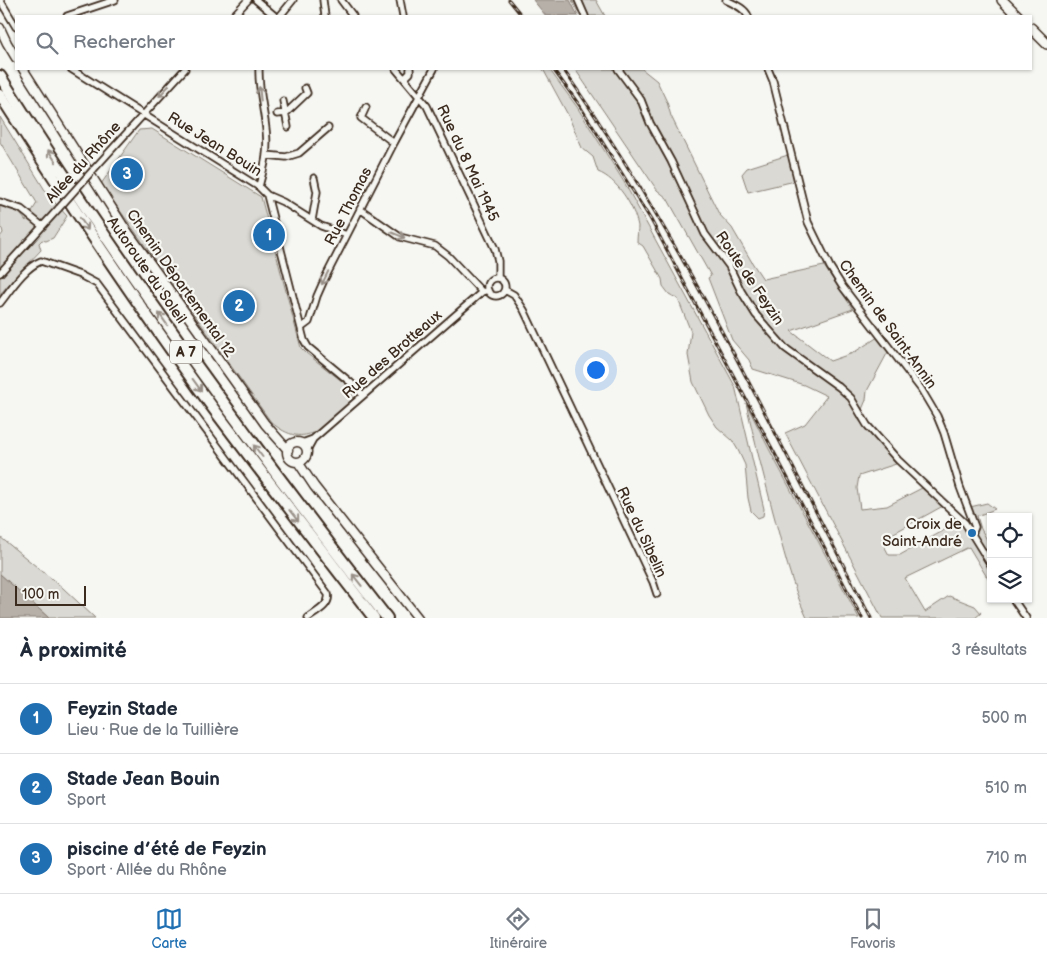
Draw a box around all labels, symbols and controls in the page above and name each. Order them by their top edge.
search box [15,15,1032,70]
icon: search [33,29,61,57]
text: Rechercher [73,31,175,54]
one-way arrow [158,85,170,98]
one-way arrow [255,87,265,103]
street label: Rue du 8 Mai 1945 [432,102,503,225]
street label: Rue Jean Bouin [164,108,265,181]
street label: Allée du Rhône [42,117,125,207]
one-way arrow [47,149,57,163]
pin: 3 [111,155,143,193]
street label: Rue Thomas [321,163,377,249]
street label: Chemin Départemental 12 [123,206,239,360]
street label: Autoroute du Soleil [103,213,191,327]
one-way arrow [79,216,89,230]
pin: 1 [253,216,285,254]
street label: Route de Feyzin [711,228,788,329]
one-way arrow [390,231,405,240]
street label: Chemin de Saint-Annin [834,256,941,393]
one-way arrow [320,270,329,285]
pin: 2 [223,287,255,325]
street label: Rue des Brotteaux [338,306,446,403]
one-way arrow [158,313,168,327]
road number: A 7 [170,341,202,364]
your location [583,357,609,383]
one-way arrow [192,378,202,392]
one-way arrow [253,445,264,458]
street label: Rue du Sibelin [612,484,671,581]
one-way arrow [289,509,300,522]
map controls [987,513,1032,603]
button: locate [987,513,1032,558]
place label: Croix de Saint-André [882,515,962,551]
marker: Croix de Saint-André [966,527,978,539]
button: layers [987,558,1032,603]
one-way arrow [352,573,363,586]
scale bar [15,583,86,606]
text: 100 m [22,586,59,603]
text: À proximité [20,638,127,663]
text: 3 résultats [951,641,1027,660]
text: Feyzin Stade [67,698,178,721]
text: 1 [33,709,39,728]
text: 500 m [981,709,1027,728]
text: Lieu · Rue de la Tuillière [67,721,239,740]
text: Stade Jean Bouin [67,768,220,791]
text: 2 [31,779,41,798]
text: 510 m [985,779,1027,798]
text: Sport [67,791,106,810]
text: piscine d’été de Feyzin [67,838,267,861]
text: 3 [31,849,41,868]
text: 710 m [986,849,1027,868]
text: Sport · Allée du Rhône [67,861,227,880]
tab: Carte [151,905,187,952]
tab: Itinéraire [490,905,547,952]
tab: Favoris [850,905,896,952]

